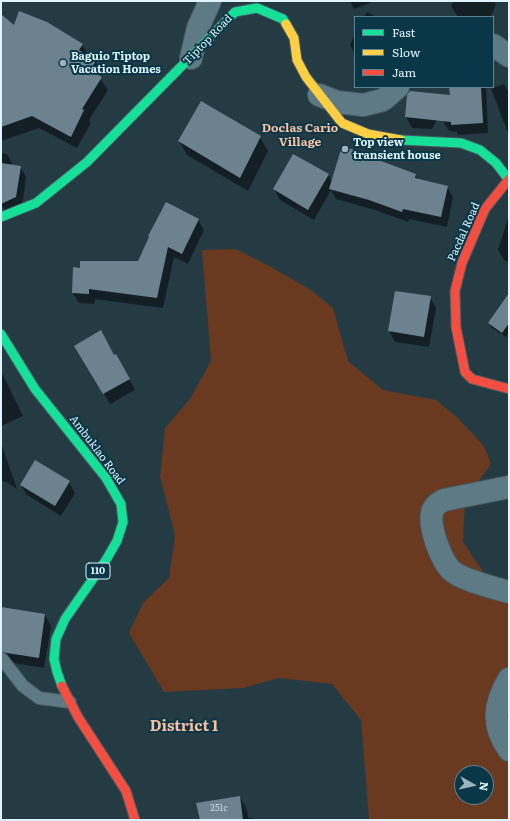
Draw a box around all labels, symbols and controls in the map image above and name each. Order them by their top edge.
street label: Tiptop Road [181,12,235,68]
legend [354,16,494,88]
text: Fast [392,23,415,41]
text: Slow [392,43,420,61]
place label: Baguio Tiptop Vacation Homes [71,50,161,76]
marker: Baguio Tiptop Vacation Homes [58,58,68,68]
text: Jam [392,63,416,81]
district label: Doclas Cario Village [262,121,338,149]
place label: Top view transient house [353,136,441,162]
marker: Top view transient house [340,144,350,154]
street label: Pacdal Road [445,200,483,264]
street label: Ambuklao Road [67,413,127,487]
road number: 110 [86,563,110,579]
district label: District 1 [150,718,218,736]
north arrow [454,765,494,805]
text: N [476,781,493,792]
house number: 251c [210,803,228,813]

